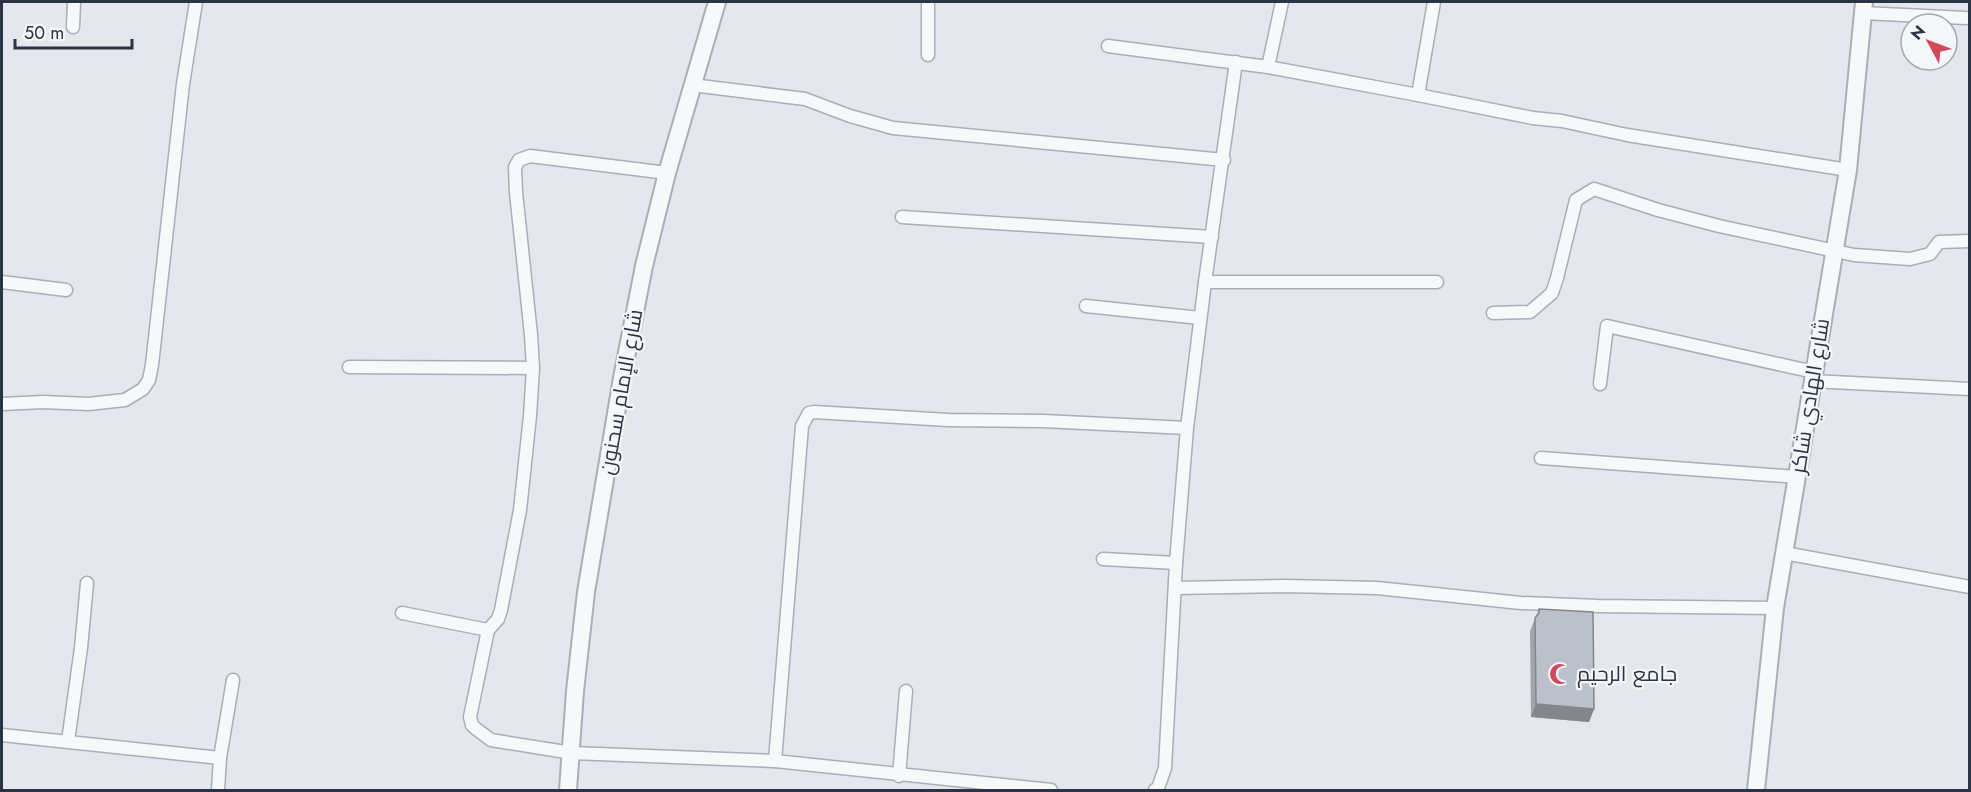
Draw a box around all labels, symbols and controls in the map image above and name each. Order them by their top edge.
scale bar [15,12,132,50]
north arrow [1899,12,1959,72]
text: 50 m [24,20,64,46]
text: N [1905,20,1931,45]
street label: شارع الإمام سحنون [592,307,650,477]
street label: شارع الهادي شاكر [1783,316,1838,477]
place label: جامع الرحيم [1577,659,1677,689]
mosque icon: جامع الرحيم [1548,662,1572,686]

